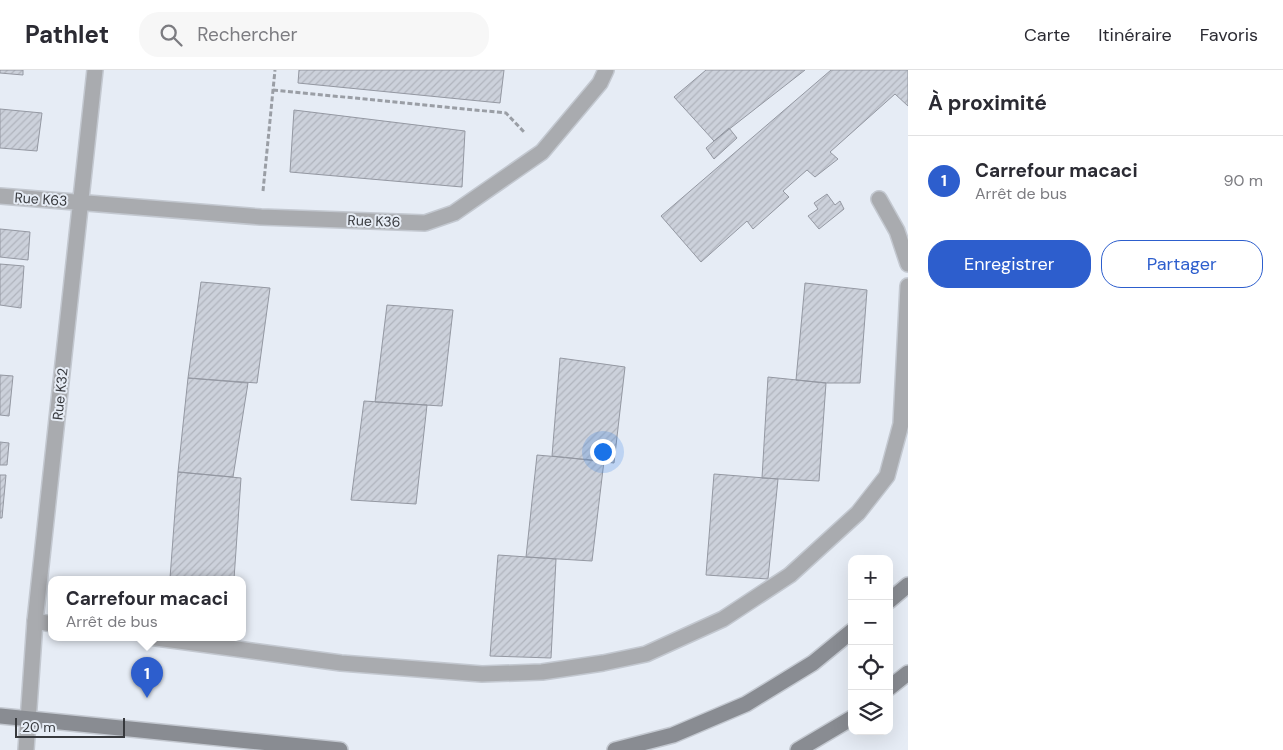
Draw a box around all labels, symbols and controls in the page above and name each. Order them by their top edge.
search box [139,12,489,57]
text: Pathlet [25,19,109,50]
icon: search [157,21,185,49]
text: Rechercher [197,22,298,47]
text: Carte [1024,23,1070,47]
text: Itinéraire [1098,23,1172,47]
text: Favoris [1200,23,1258,47]
text: À proximité [928,89,1047,117]
text: Carrefour macaci [975,158,1138,183]
text: 1 [941,170,947,191]
text: 90 m [1223,170,1263,191]
text: Arrêt de bus [975,183,1067,204]
street label: Rue K63 [14,188,68,210]
street label: Rue K36 [347,211,401,231]
button: Enregistrer [928,240,1091,288]
button: Partager [1101,240,1263,288]
street label: Rue K32 [48,367,72,421]
your location [590,439,616,465]
map controls [848,555,893,735]
button: + [848,555,893,600]
popup [48,576,246,641]
text: Carrefour macaci [66,586,228,611]
button: − [848,600,893,645]
text: Arrêt de bus [66,611,158,632]
button: locate [848,645,893,690]
pin: 1 [131,657,163,698]
button: layers [848,690,893,735]
scale bar [15,715,125,738]
text: 20 m [22,718,56,736]

